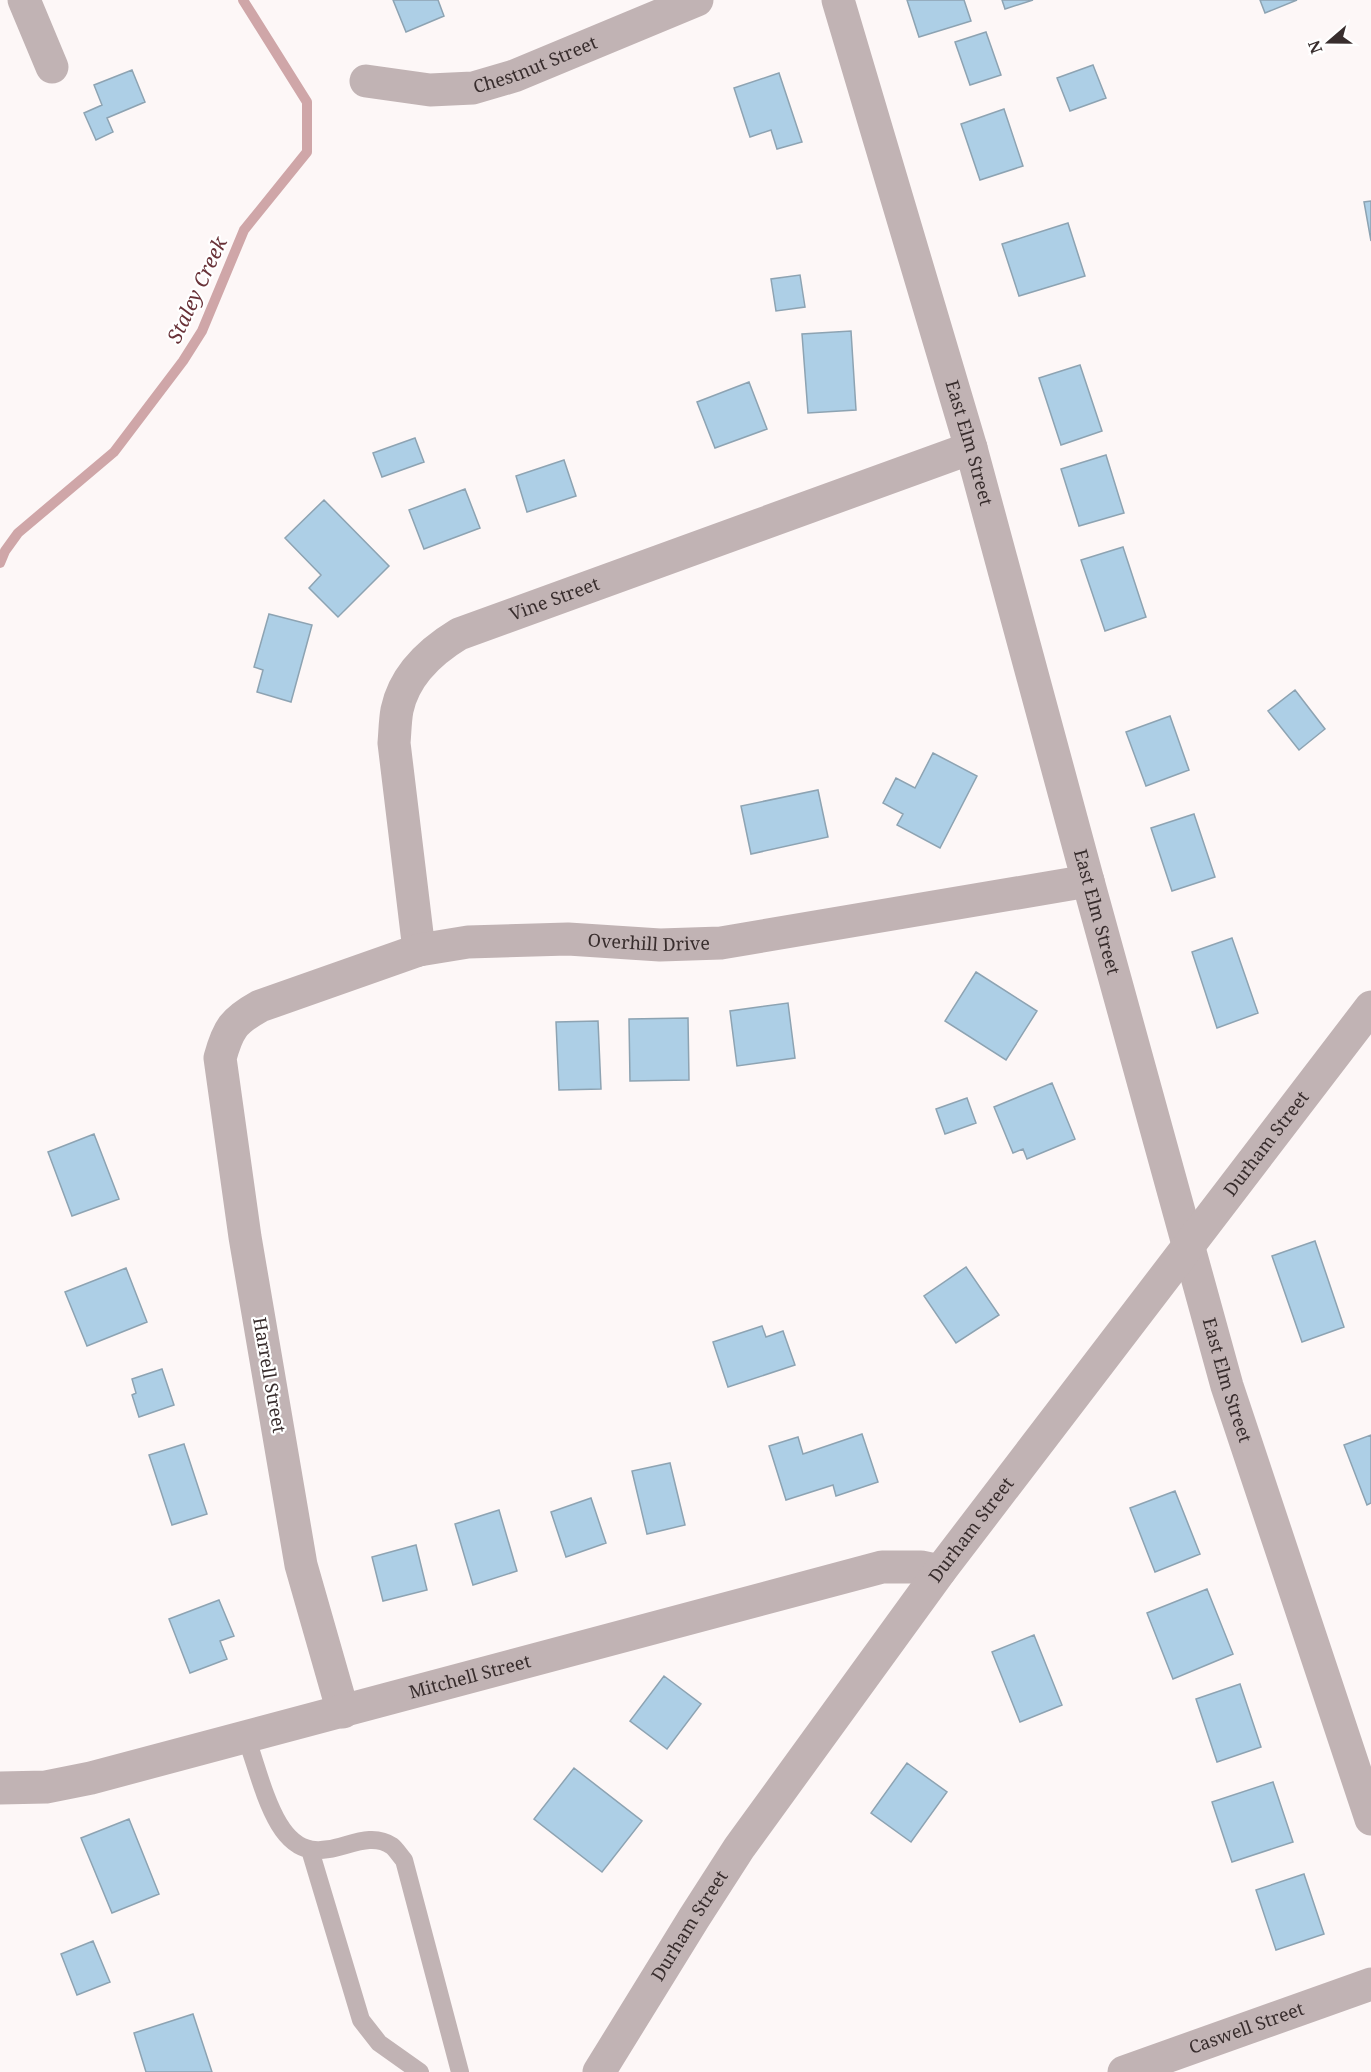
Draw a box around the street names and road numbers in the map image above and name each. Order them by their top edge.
street label: Chestnut Street [470,30,600,98]
street label: East Elm Street [941,377,999,508]
street label: Vine Street [506,571,602,626]
street label: East Elm Street [1069,846,1126,977]
street label: Overhill Drive [587,927,710,956]
street label: Durham Street [1218,1086,1314,1201]
street label: Harrell Street [248,1315,292,1435]
street label: East Elm Street [1198,1315,1258,1445]
street label: Durham Street [923,1472,1018,1587]
street label: Mitchell Street [406,1648,533,1704]
street label: Durham Street [645,1865,733,1985]
street label: Caswell Street [1185,1996,1307,2059]

